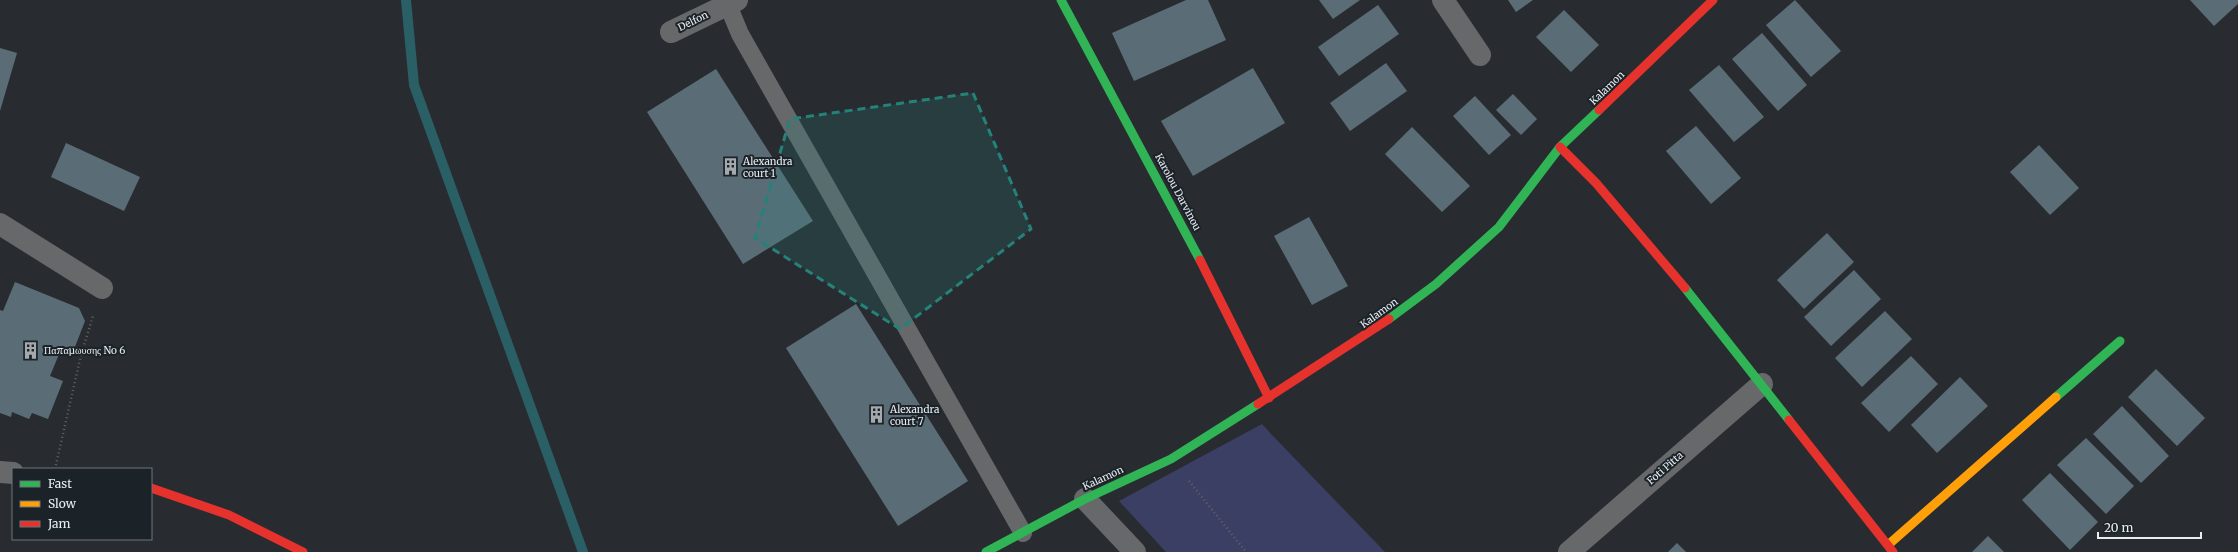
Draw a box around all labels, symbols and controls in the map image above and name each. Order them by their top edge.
street label: Delfon [676,8,711,34]
street label: Kalamon [1587,68,1627,108]
street label: Karolou Darvinou [1152,151,1204,233]
place label: Alexandra court 1 [742,155,793,180]
building icon: Alexandra court 1 [720,157,740,177]
street label: Kalamon [1358,295,1401,331]
building icon: Παπαμωυσης No 6 [21,340,41,360]
place label: Παπαμωυσης No 6 [44,344,125,357]
place label: Alexandra court 7 [889,403,940,428]
building icon: Alexandra court 7 [867,405,887,425]
street label: Foti Pitta [1644,448,1686,487]
street label: Kalamon [1081,463,1126,493]
legend [12,468,152,540]
text: Fast [48,476,72,491]
text: Slow [48,496,77,511]
scale bar [2098,514,2201,540]
text: Jam [47,516,71,531]
text: 20 m [2104,520,2133,535]

